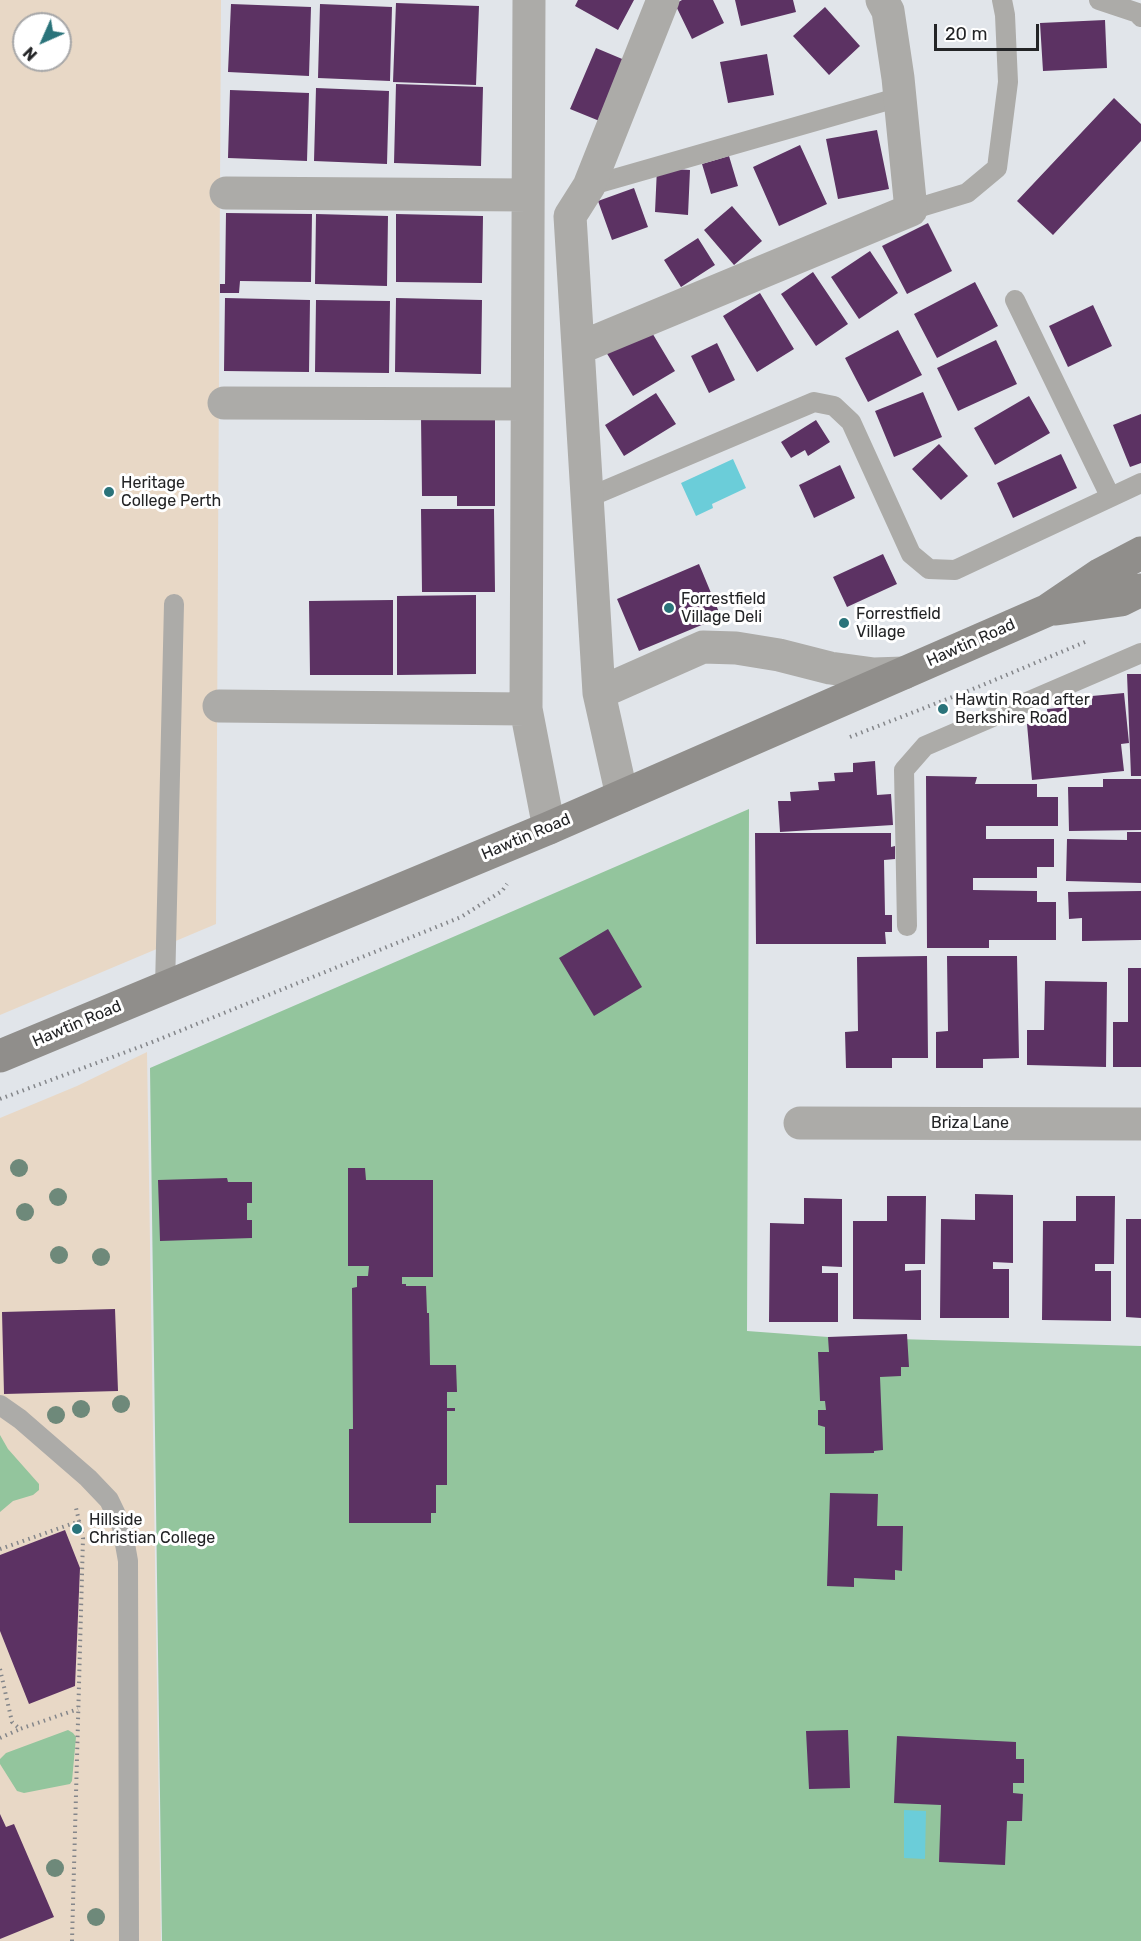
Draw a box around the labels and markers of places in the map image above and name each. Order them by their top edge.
place label: Heritage College Perth [121,473,221,511]
marker: Heritage College Perth [102,485,116,499]
place label: Forrestfield Village Deli [681,589,766,627]
marker: Forrestfield Village Deli [662,601,676,615]
place label: Forrestfield Village [856,604,941,642]
marker: Forrestfield Village [837,616,851,630]
place label: Hawtin Road after Berkshire Road [955,690,1090,728]
marker: Hawtin Road after Berkshire Road [936,702,950,716]
place label: Hillside Christian College [89,1510,215,1548]
marker: Hillside Christian College [70,1522,84,1536]

